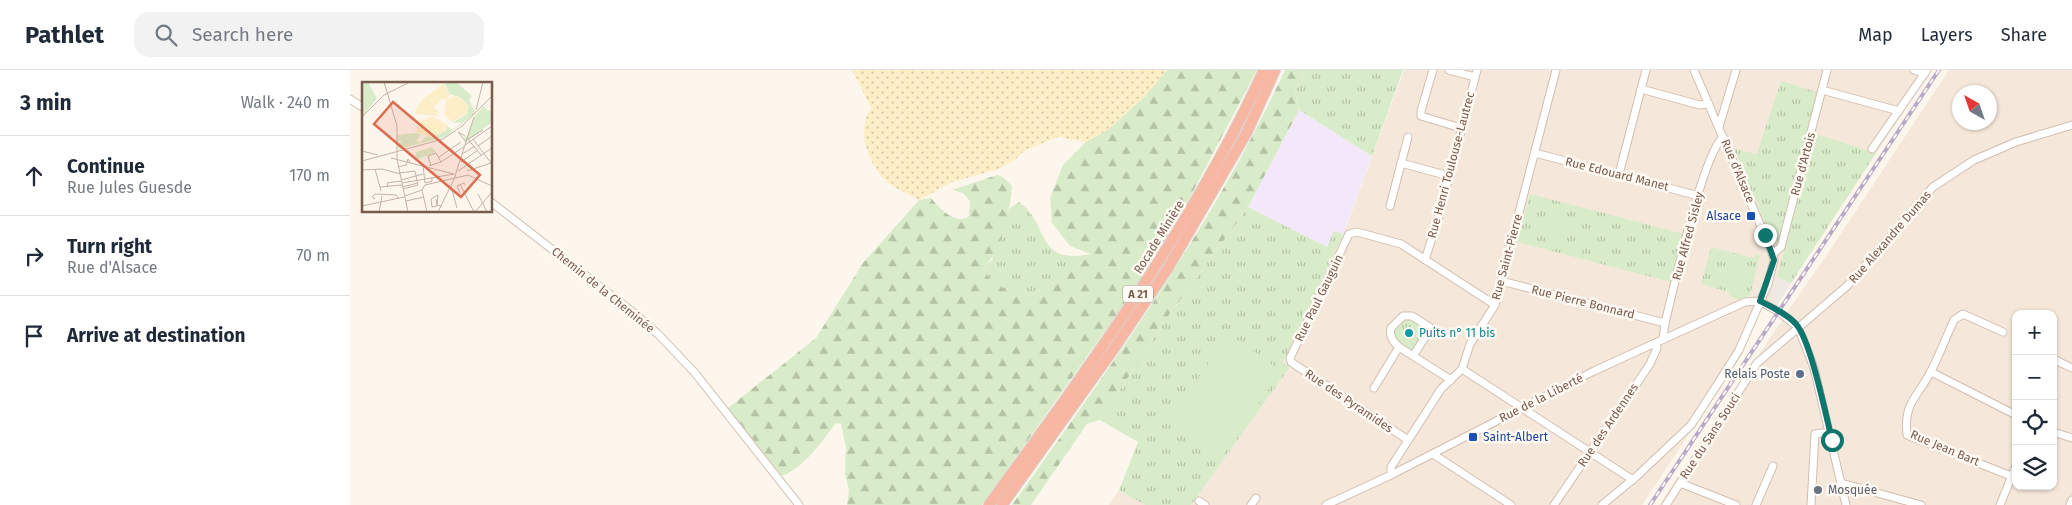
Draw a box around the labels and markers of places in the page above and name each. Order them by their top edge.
place label: Alsace [1707,209,1741,223]
marker: Alsace [1745,210,1757,222]
place label: Puits n° 11 bis [1419,326,1496,340]
marker: Puits n° 11 bis [1403,327,1415,339]
place label: Relais Poste [1724,367,1790,381]
marker: Relais Poste [1794,368,1806,380]
place label: Saint-Albert [1483,430,1549,444]
marker: Saint-Albert [1467,431,1479,443]
place label: Mosquée [1828,483,1877,497]
marker: Mosquée [1812,484,1824,496]

